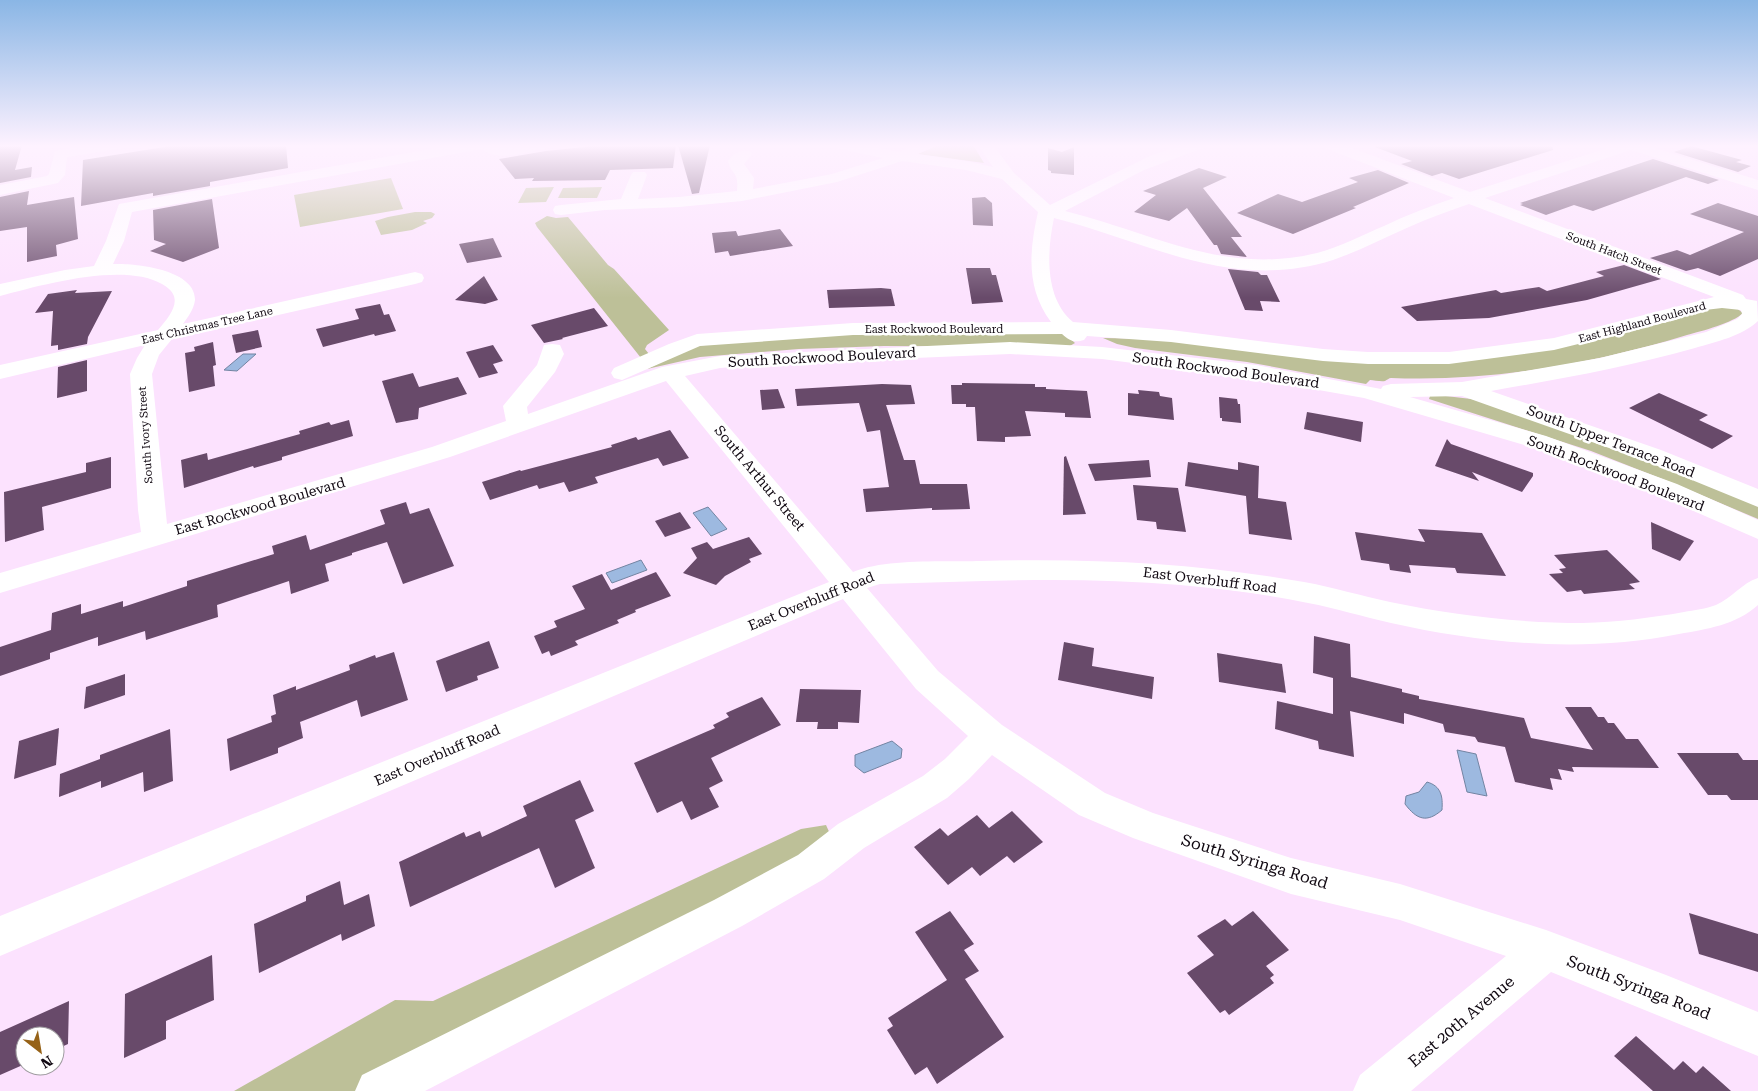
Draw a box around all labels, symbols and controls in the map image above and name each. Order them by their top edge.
street label: South Hatch Street [1564,229,1663,278]
street label: East Highland Boulevard [1577,299,1707,346]
street label: East Christmas Tree Lane [140,304,274,347]
street label: East Rockwood Boulevard [865,323,1003,336]
street label: South Rockwood Boulevard [728,344,917,370]
street label: South Rockwood Boulevard [1132,349,1320,391]
street label: South Ivory Street [136,386,155,484]
street label: South Upper Terrace Road [1525,402,1697,481]
street label: South Arthur Street [711,422,809,534]
street label: South Rockwood Boulevard [1525,432,1707,514]
street label: East Rockwood Boulevard [173,474,347,538]
street label: East Overbluff Road [1142,564,1278,596]
street label: East Overbluff Road [746,568,876,634]
street label: East Overbluff Road [372,721,502,789]
street label: South Syringa Road [1179,830,1331,893]
street label: South Syringa Road [1564,951,1713,1024]
street label: East 20th Avenue [1405,971,1518,1071]
north arrow [15,1026,65,1076]
text: N [38,1053,55,1072]

